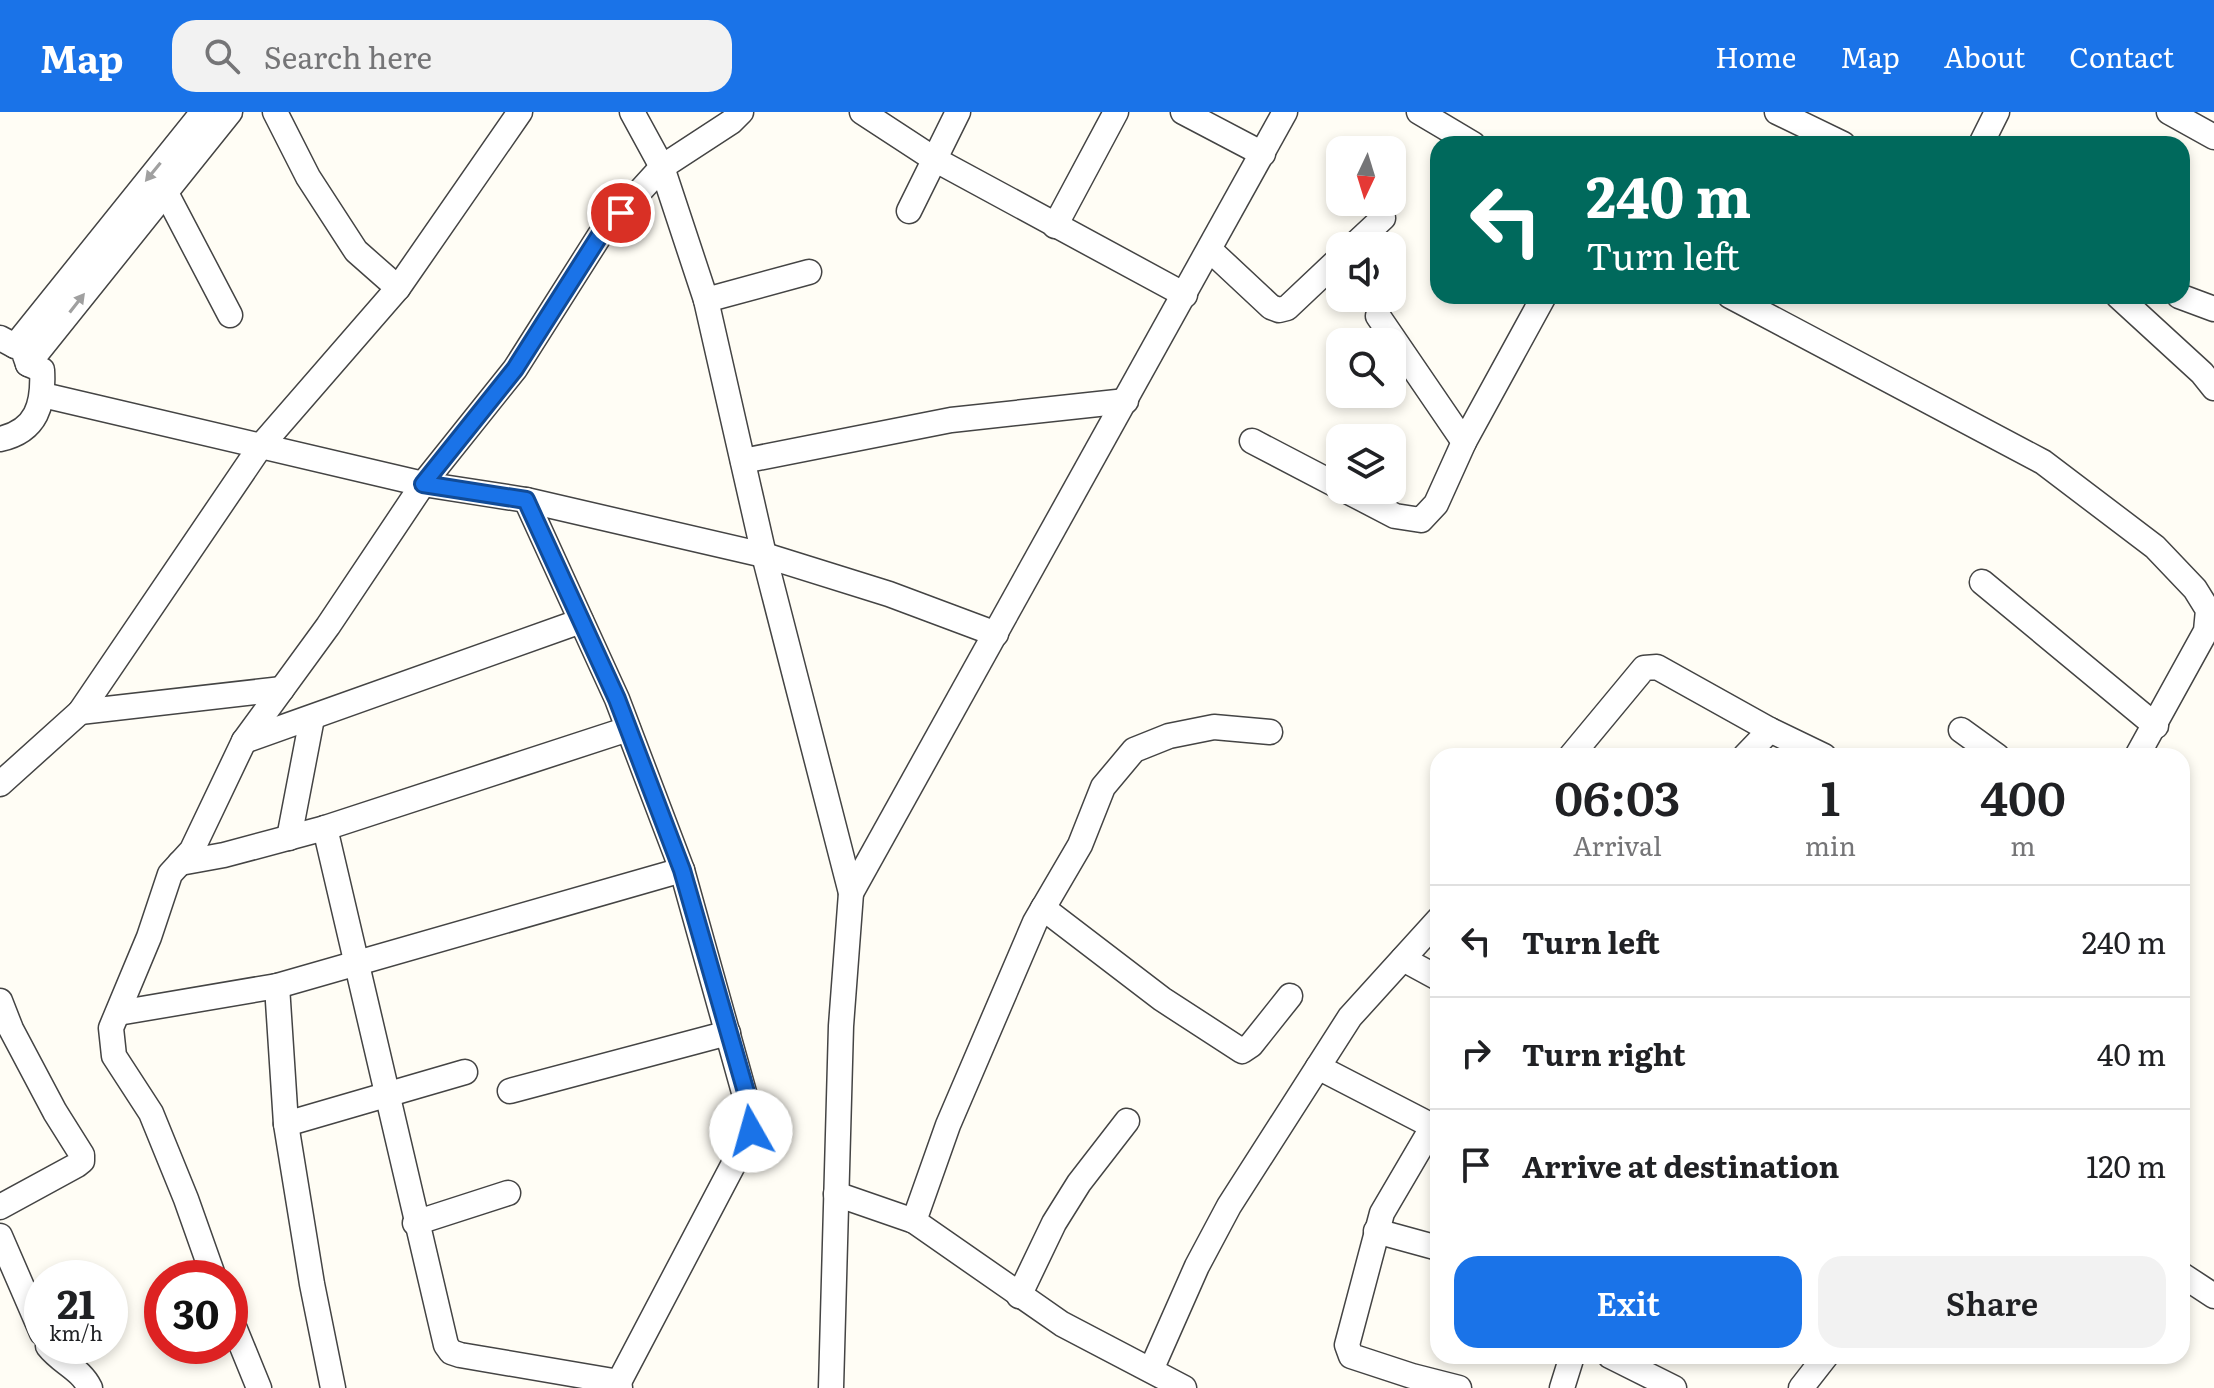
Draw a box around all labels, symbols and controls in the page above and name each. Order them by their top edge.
search box [172,20,732,92]
text: Map [40,28,124,85]
icon: search [200,34,244,78]
text: Search here [264,34,432,78]
text: Home [1715,35,1796,77]
text: Map [1840,35,1900,77]
text: About [1944,35,2025,77]
text: Contact [2069,35,2174,77]
north arrow [1326,136,1406,216]
map controls [1326,136,1406,504]
text: 240 m [1586,152,1751,235]
one-way arrow [145,162,162,182]
icon: left [1454,168,1558,272]
pin [587,179,655,247]
icon: arrive [599,191,643,235]
text: Turn left [1586,228,1740,281]
button: sound [1326,232,1406,312]
one-way arrow [68,293,84,313]
button: search [1326,328,1406,408]
button: layers [1326,424,1406,504]
text: 06:03 [1554,760,1681,831]
text: 1 [1820,760,1840,831]
text: 400 [1980,760,2066,831]
text: Arrival [1573,825,1662,864]
text: min [1805,825,1856,864]
text: m [2010,825,2036,864]
icon: left [1454,919,1498,963]
text: Turn left [1522,919,1660,963]
text: 240 m [2082,919,2166,963]
icon: right [1454,1031,1498,1075]
text: Turn right [1522,1031,1686,1075]
text: 40 m [2097,1031,2166,1075]
position arrow [709,1089,793,1173]
icon: arrive [1454,1143,1498,1187]
text: Arrive at destination [1522,1143,1839,1187]
text: 120 m [2086,1143,2166,1187]
button: Exit [1454,1256,1802,1348]
button: Share [1818,1256,2166,1348]
speed limit sign: 30 [144,1260,248,1364]
text: 21 [57,1272,95,1331]
text: km/h [49,1317,103,1347]

